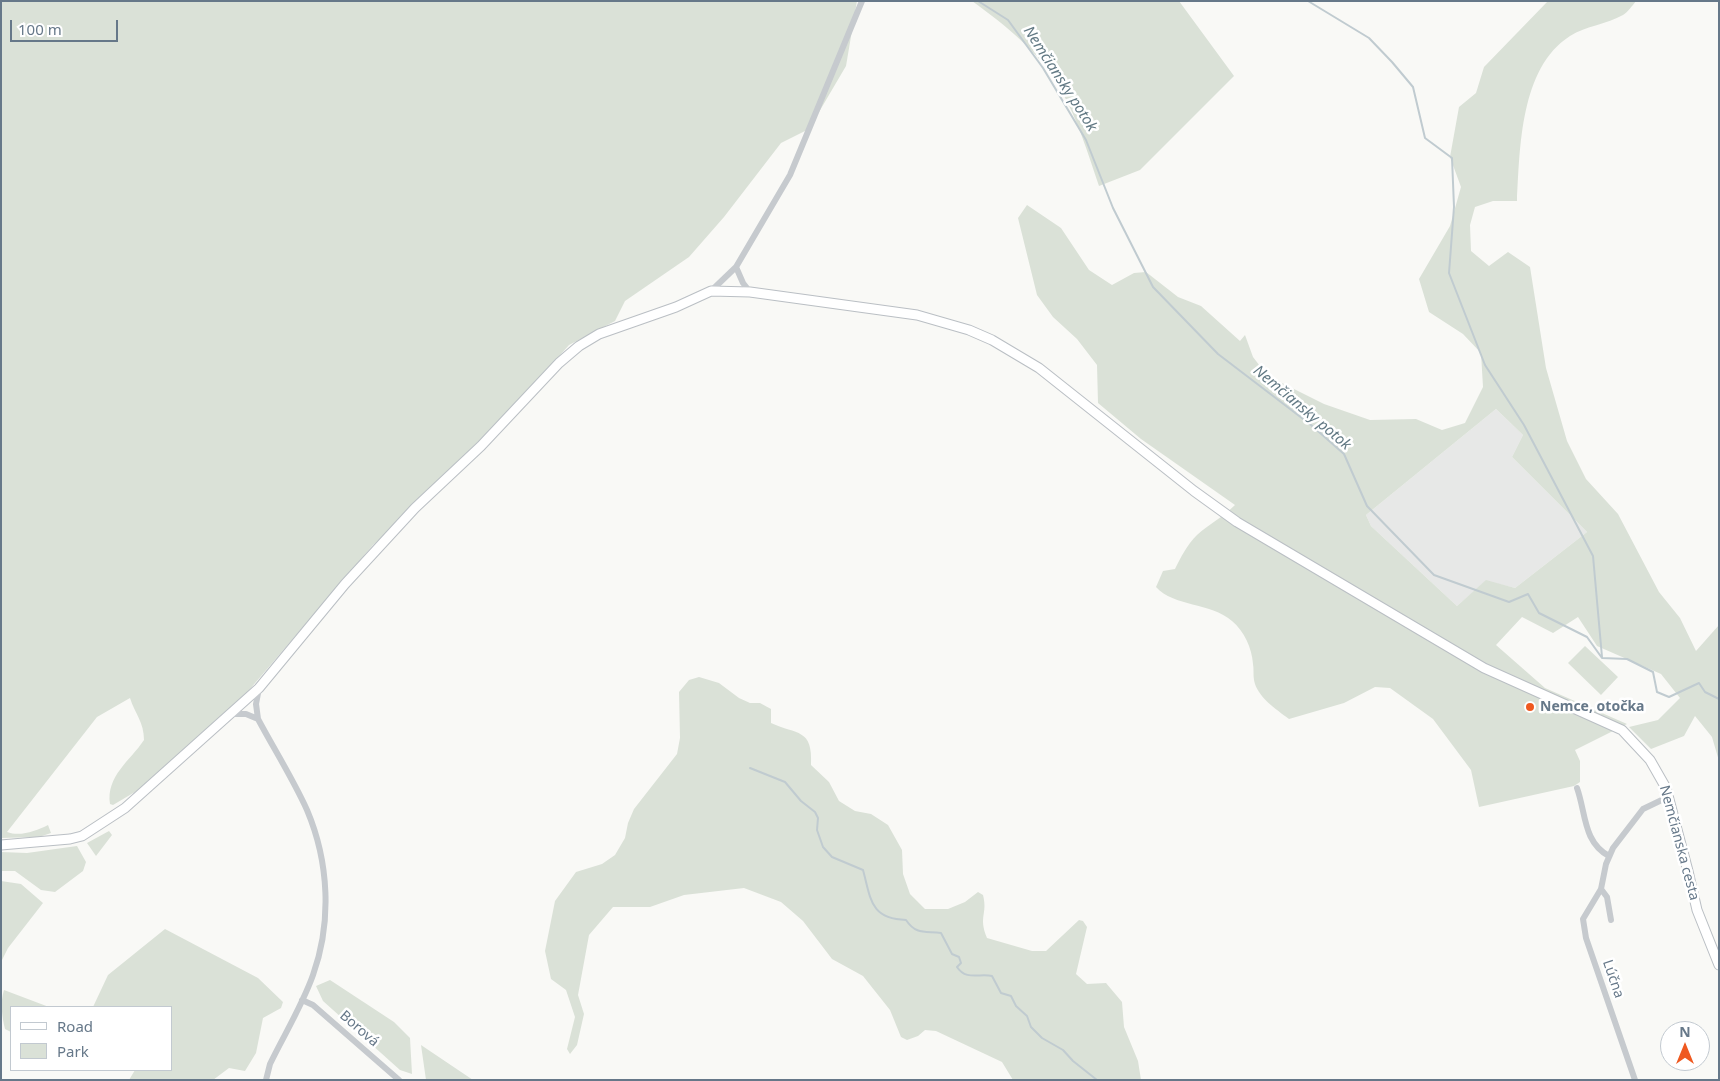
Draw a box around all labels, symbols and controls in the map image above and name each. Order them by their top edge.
scale bar [12,10,120,42]
text: 100 m [18,19,62,39]
water label: Nemčiansky potok [1019,23,1101,135]
water label: Nemčiansky potok [1250,362,1354,454]
place label: Nemce, otočka [1540,699,1644,715]
marker: Nemce, otočka [1524,701,1536,713]
street label: Nemčianska cesta [1656,784,1702,902]
street label: Lúčna [1599,958,1627,1000]
legend [10,1006,172,1071]
street label: Borová [336,1007,382,1051]
text: Road [57,1016,93,1036]
north arrow [1660,1021,1710,1071]
text: N [1679,1022,1691,1041]
text: Park [57,1041,89,1061]

